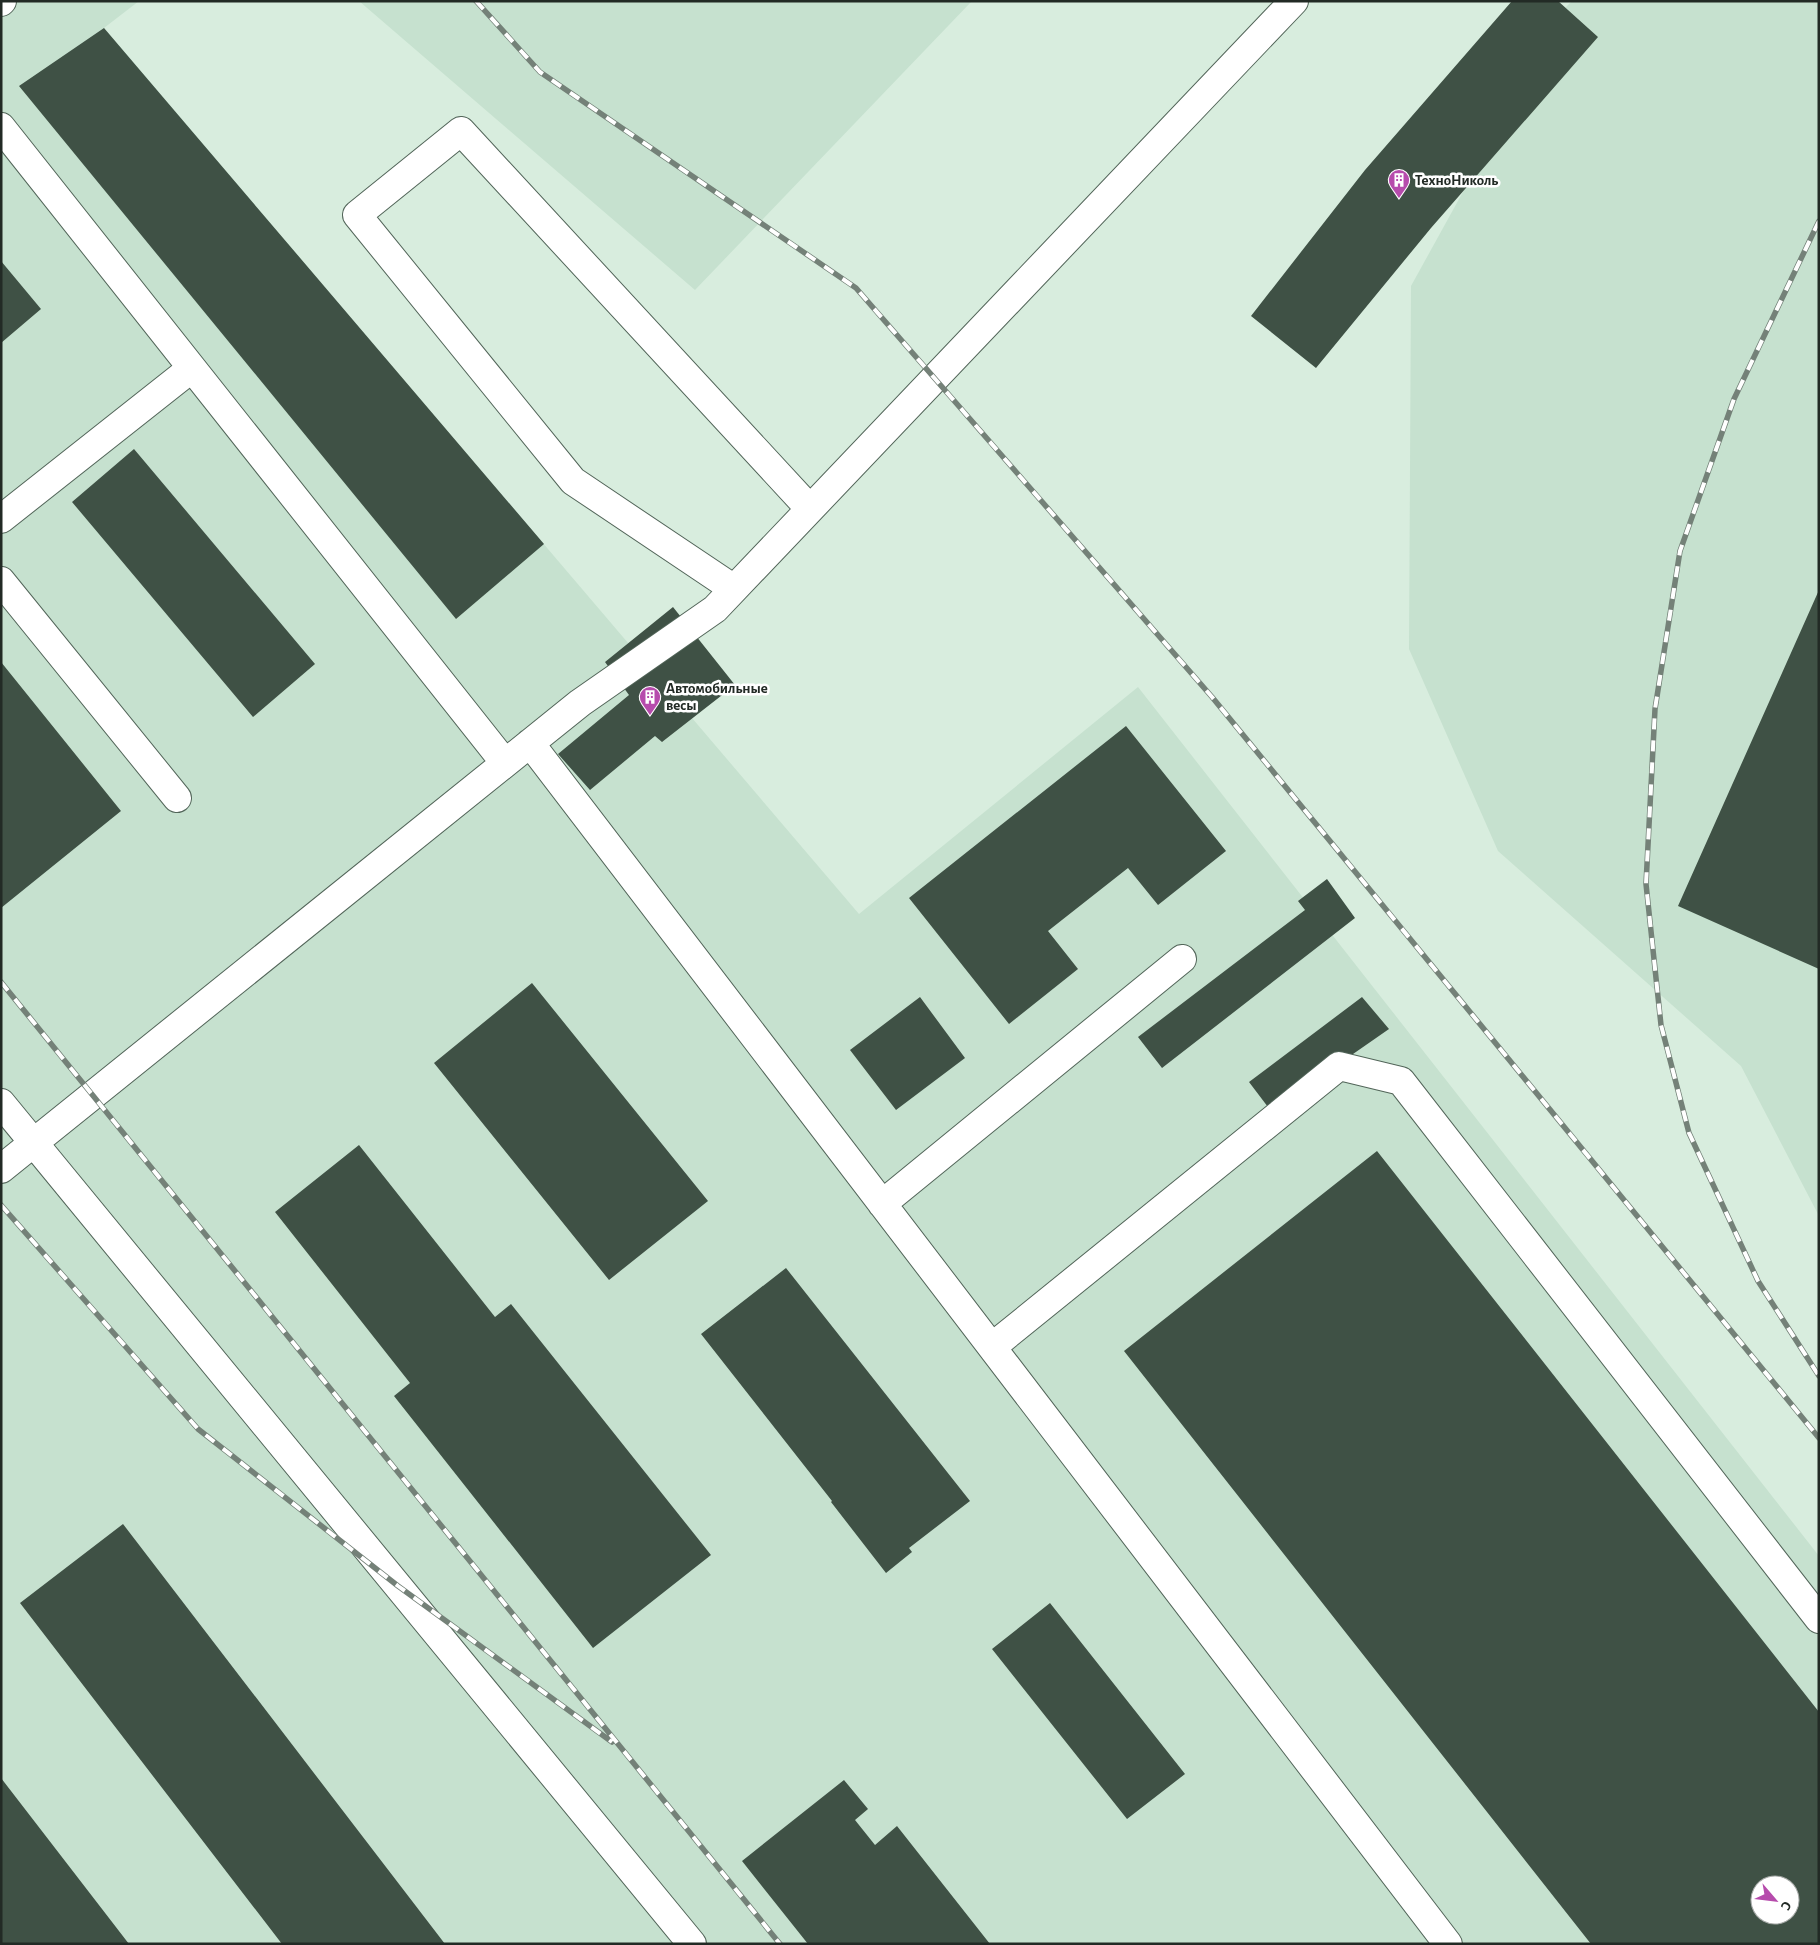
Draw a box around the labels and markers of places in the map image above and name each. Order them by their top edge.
building icon: ТехноНиколь [1387,168,1411,199]
place label: ТехноНиколь [1415,173,1498,188]
place label: Автомобильные весы [666,681,768,713]
building icon: Автомобильные весы [638,685,662,716]

